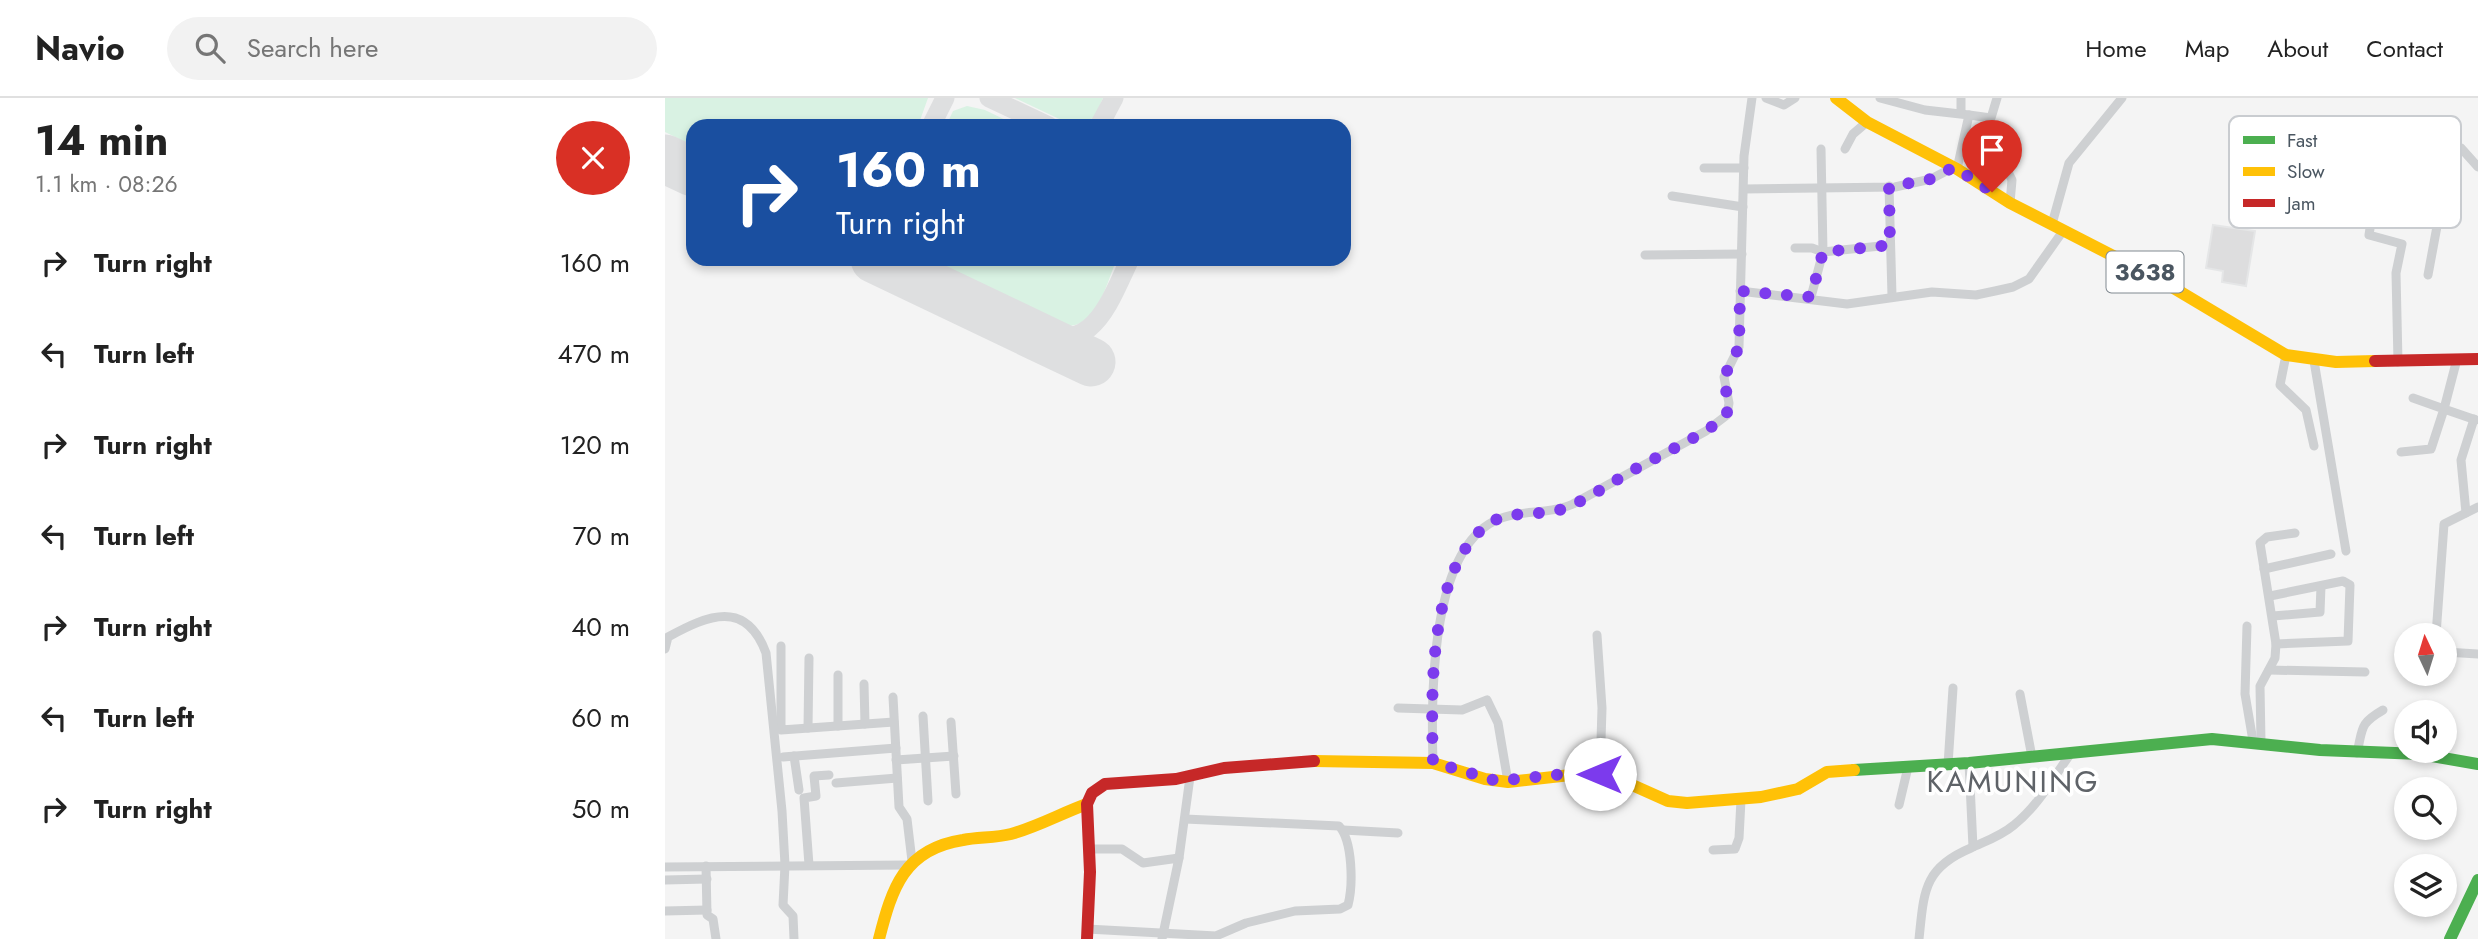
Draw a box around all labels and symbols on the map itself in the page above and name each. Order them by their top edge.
legend [2229,116,2461,228]
pin [1962,120,2022,192]
text: Fast [2287,127,2318,154]
text: Slow [2287,158,2325,185]
text: Jam [2284,190,2316,217]
road number: 3638 [2107,252,2183,292]
north arrow [2394,623,2457,686]
position arrow [1563,737,1637,811]
district label: KAMUNING [1927,760,2099,803]

